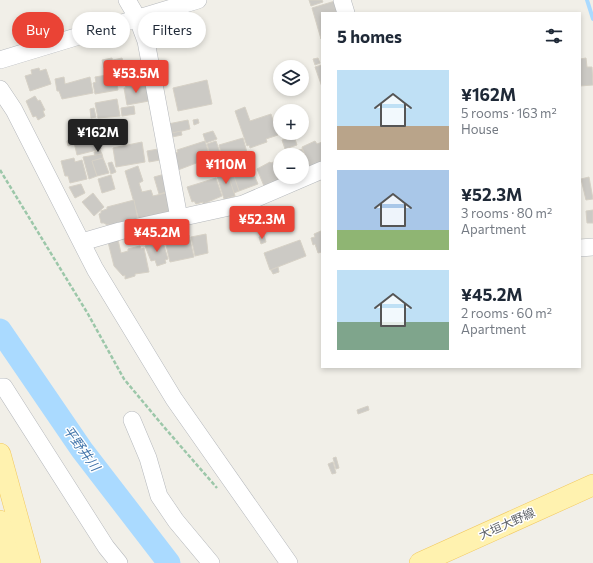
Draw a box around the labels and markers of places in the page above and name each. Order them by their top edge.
pin: ¥53.5M [103,60,169,94]
pin: ¥162M [70,119,126,153]
pin: ¥110M [198,151,254,185]
pin: ¥52.3M [229,206,295,240]
pin: ¥45.2M [124,219,190,253]

